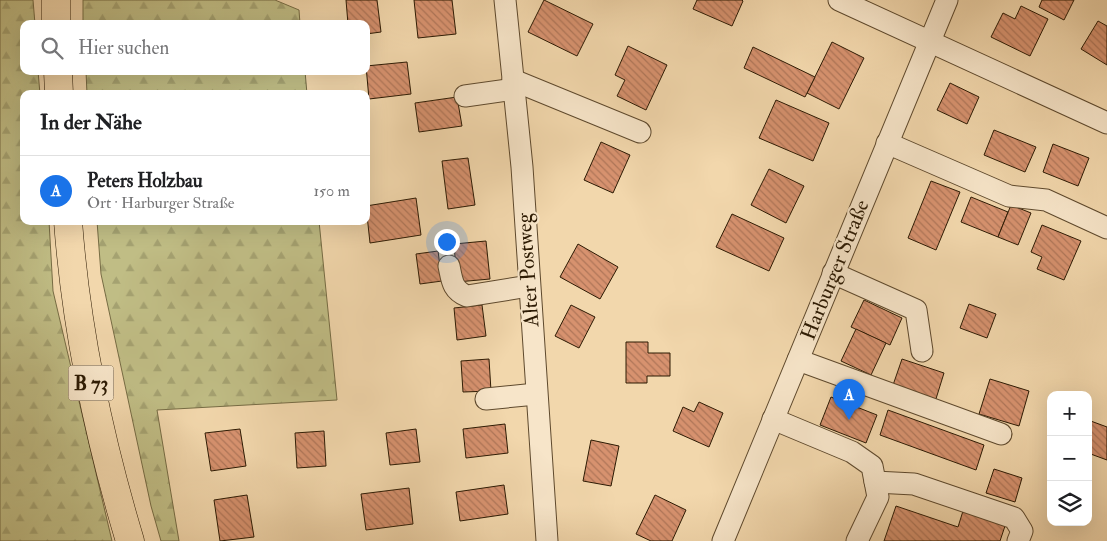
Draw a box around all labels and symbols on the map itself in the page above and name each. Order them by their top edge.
street label: Harburger Straße [795,196,875,344]
street label: Alter Postweg [511,211,546,329]
your location [434,229,460,255]
road number: B 73 [68,366,114,400]
pin: A [833,379,865,420]

